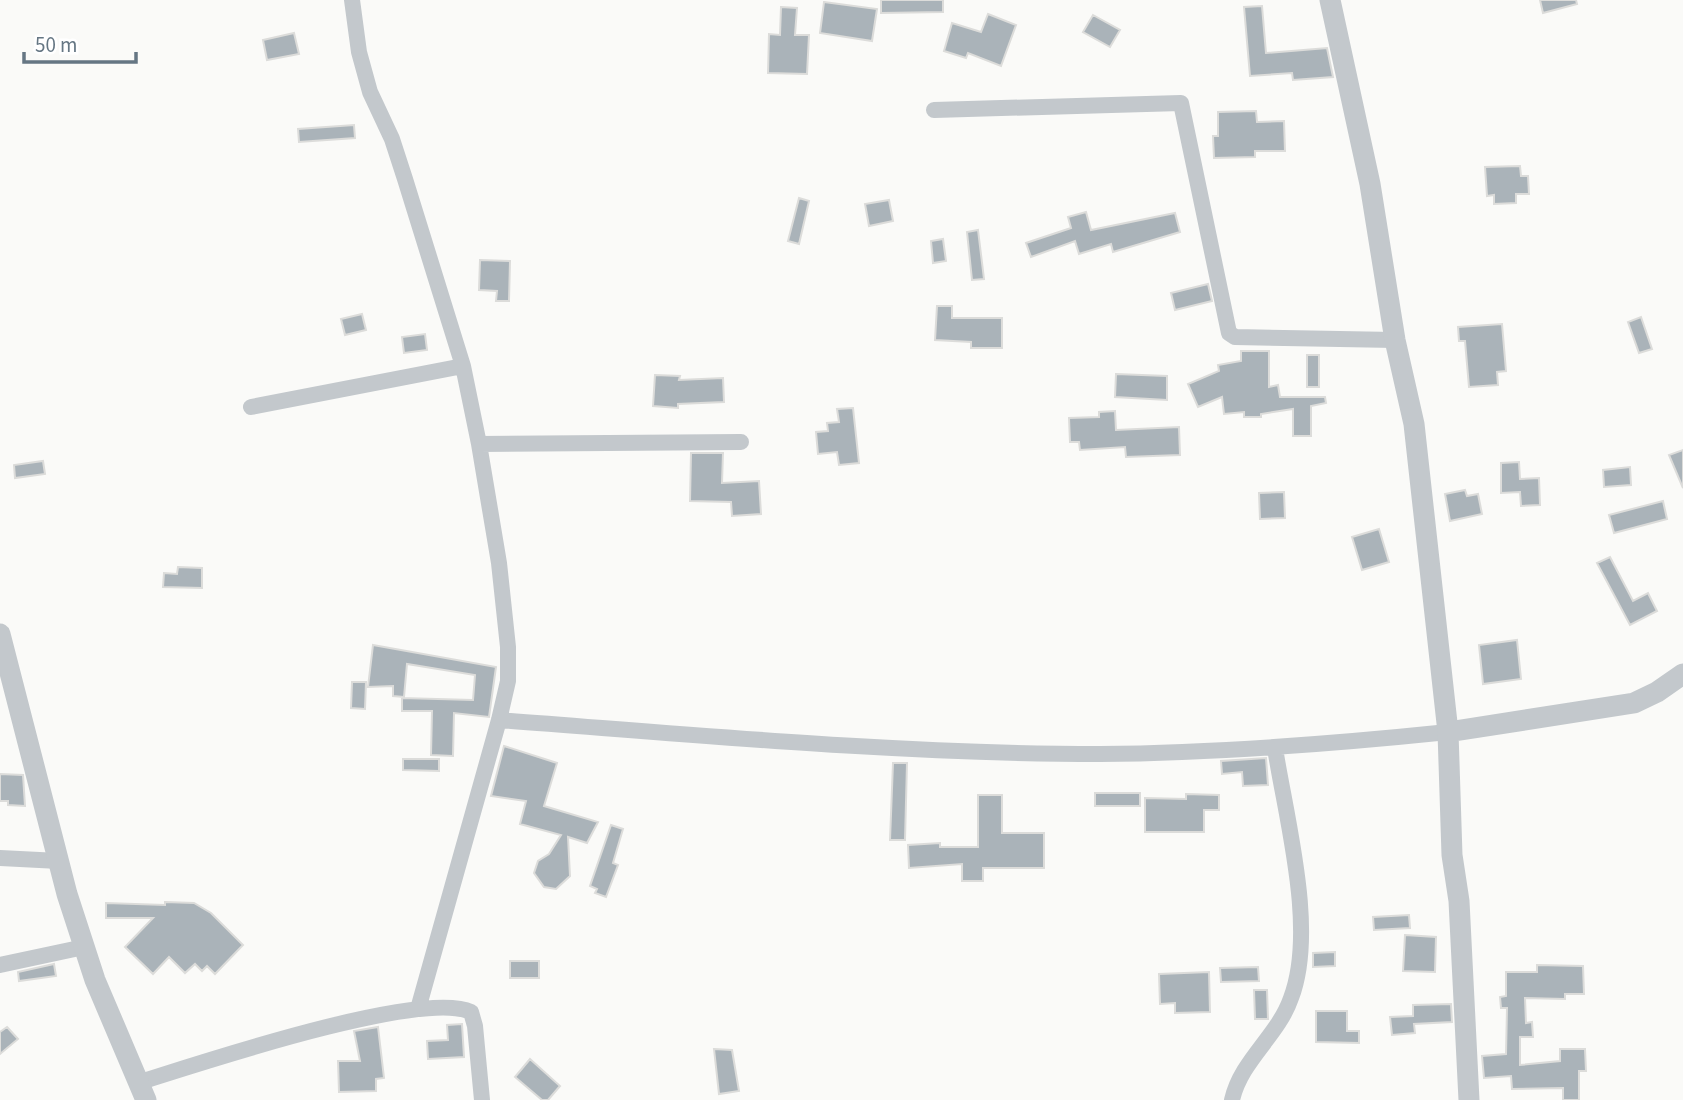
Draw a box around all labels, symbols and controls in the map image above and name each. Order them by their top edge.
scale bar [24,21,136,65]
text: 50 m [35,30,77,60]

